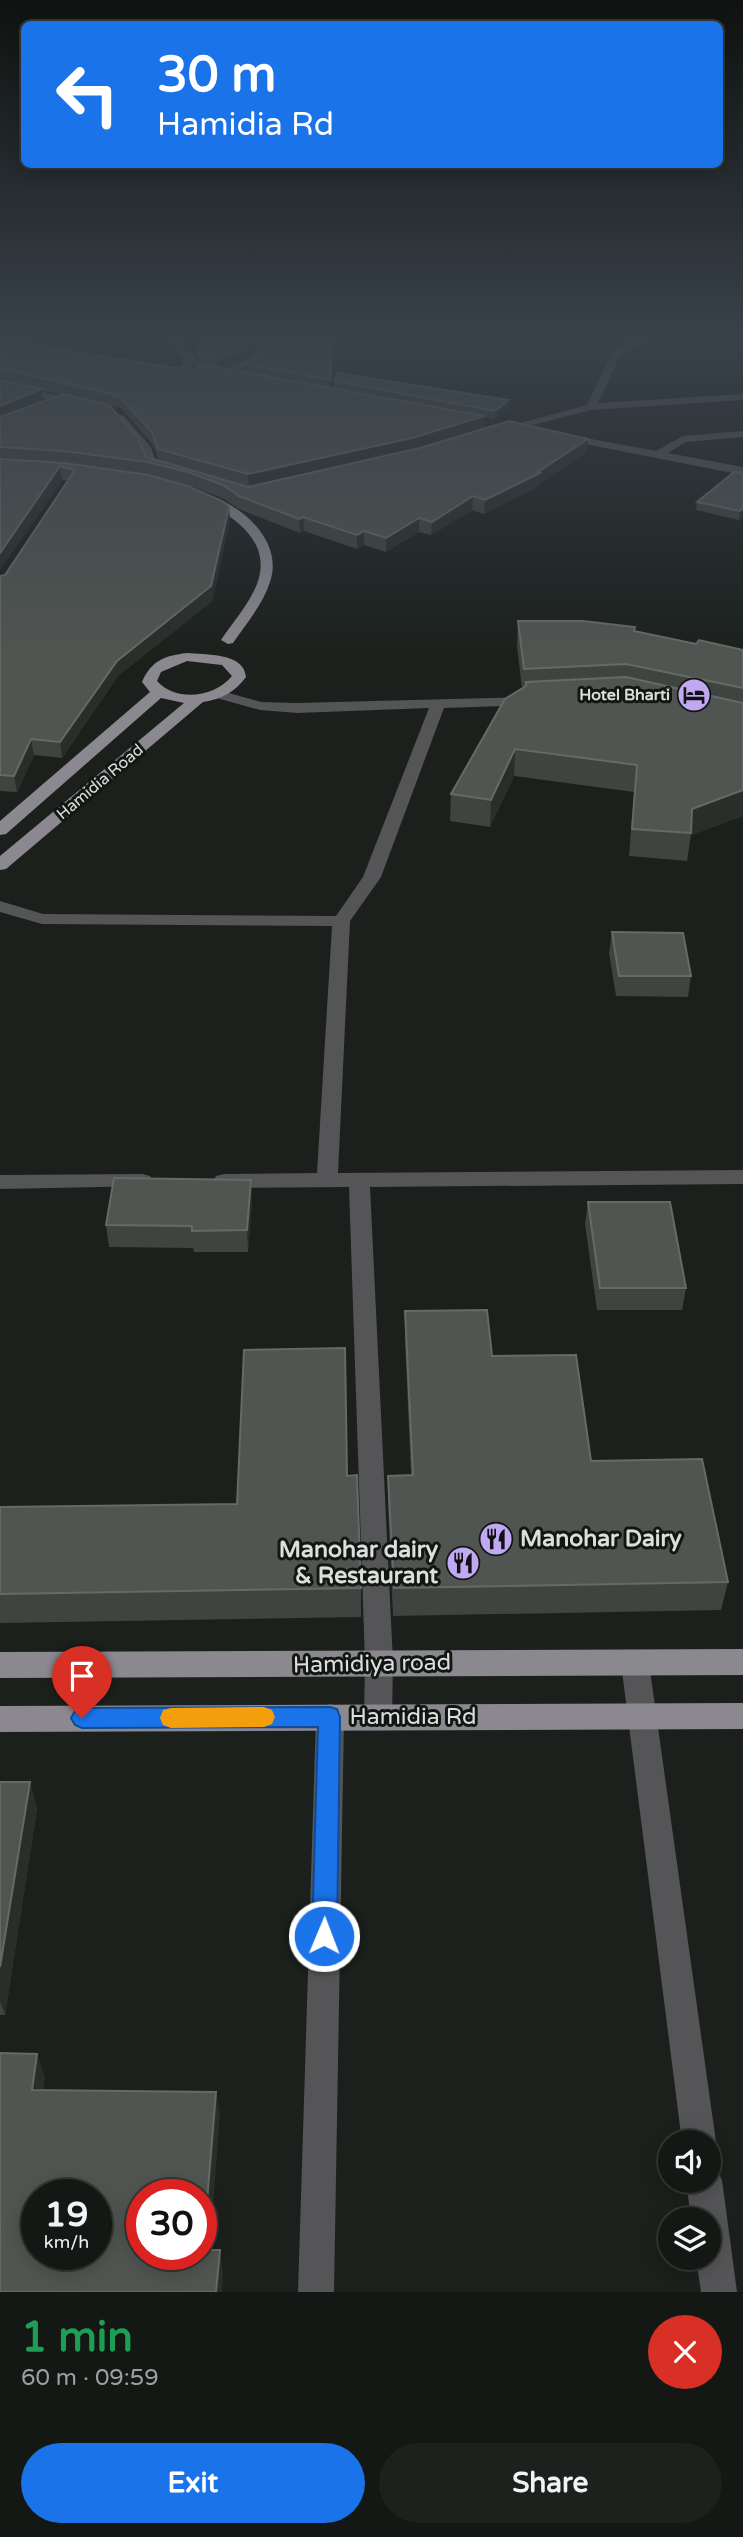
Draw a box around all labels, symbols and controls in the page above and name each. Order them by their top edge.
text: 30 m [157,46,276,105]
icon: left [42,49,133,140]
text: Hamidia Rd [157,106,334,144]
hotel icon: Hotel Bharti [675,676,713,714]
place label: Hotel Bharti [579,685,670,705]
street label: Hamidia Road [53,740,147,824]
restaurant icon: Manohar Dairy [477,1520,515,1558]
place label: Manohar Dairy [520,1525,682,1553]
place label: Manohar dairy & Restaurant [279,1536,439,1590]
restaurant icon: Manohar dairy & Restaurant [444,1544,482,1582]
pin [52,1646,112,1718]
street label: Hamidiya road [293,1649,451,1679]
icon: arrive [63,1657,101,1695]
street label: Hamidia Rd [349,1703,477,1731]
position arrow [287,1899,361,1973]
map controls [658,2130,721,2270]
button: sound [658,2130,721,2193]
speed limit sign: 30 [126,2179,217,2270]
text: 19 [45,2194,88,2236]
button: layers [658,2207,721,2270]
text: km/h [44,2231,89,2253]
text: 1 min [21,2312,133,2363]
button: close [648,2315,722,2389]
text: 60 m · 09:59 [21,2364,159,2392]
button: Exit [21,2443,365,2523]
button: Share [379,2443,722,2523]

